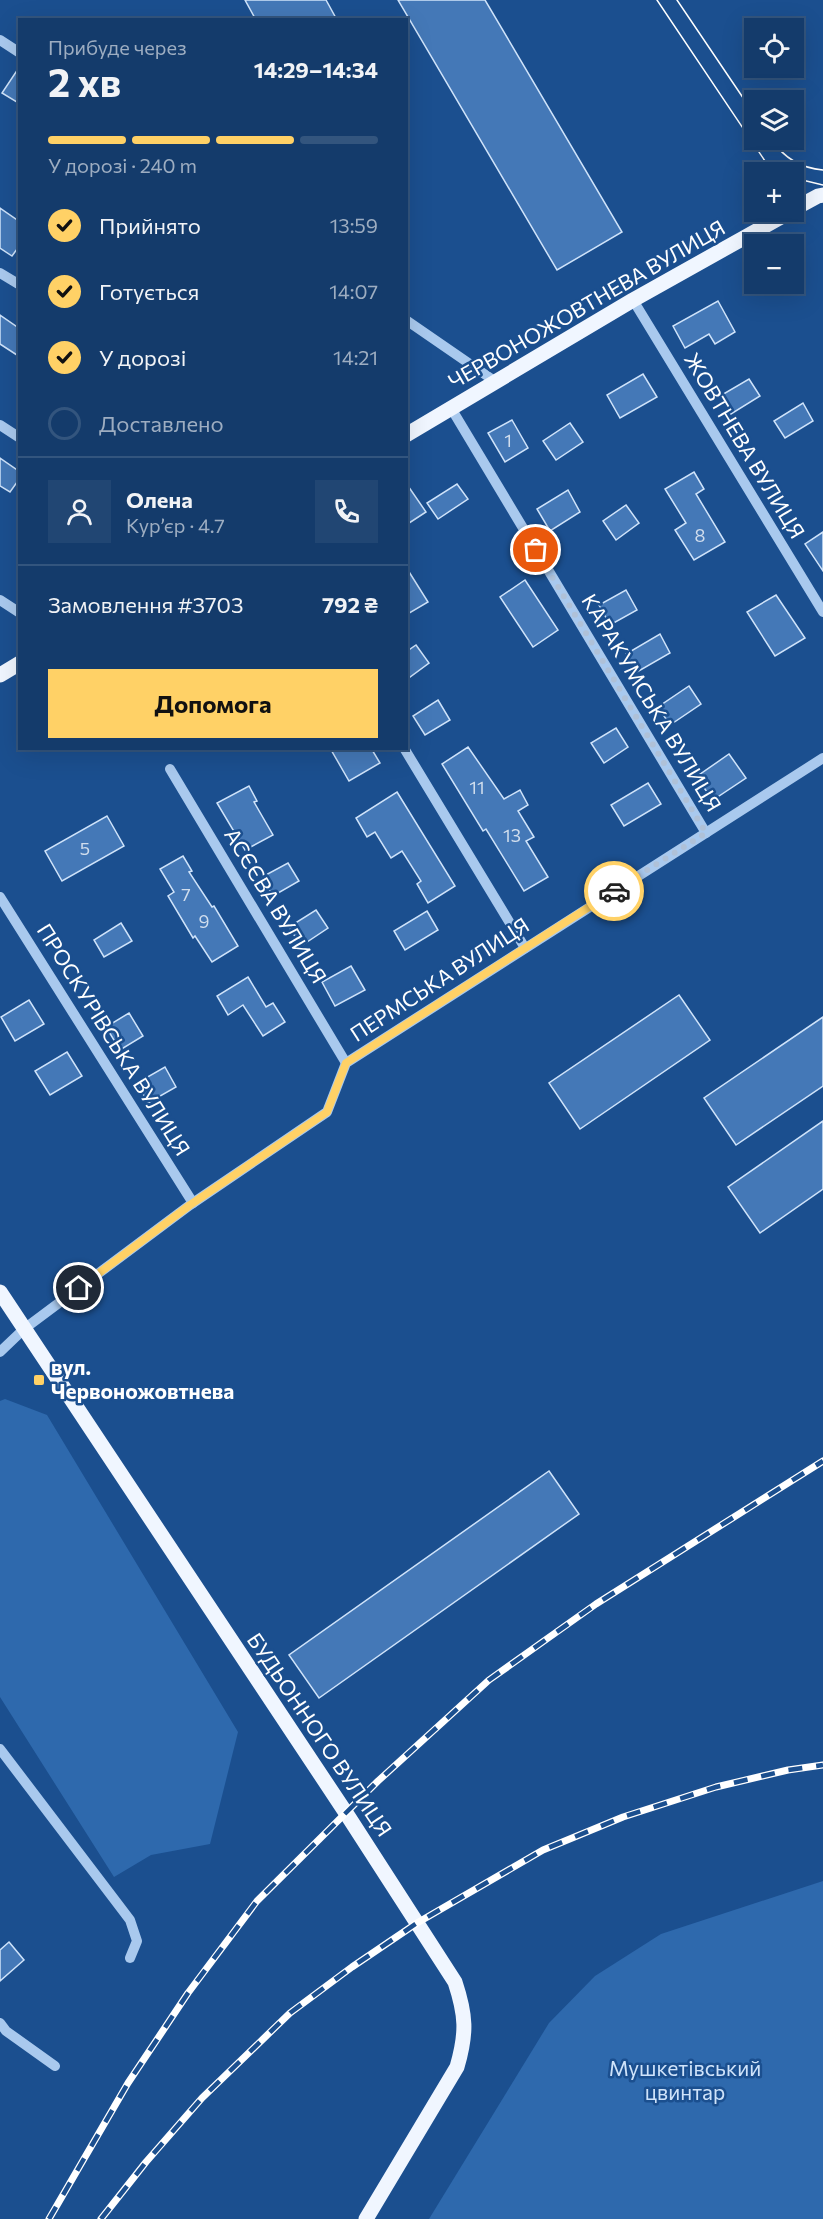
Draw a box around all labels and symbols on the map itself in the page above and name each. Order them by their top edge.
street label: ЧЕРВОНОЖОВТНЕВА ВУЛИЦЯ [444,214,729,393]
street label: ЖОВТНЕВА ВУЛИЦЯ [680,348,811,543]
house number: 1 [504,429,512,451]
pin [510,524,561,575]
house number: 8 [695,524,706,546]
street label: КАРАКУМСЬКА ВУЛИЦЯ [577,589,727,816]
house number: 11 [469,776,485,798]
street label: АСЄЄВА ВУЛИЦЯ [220,823,332,987]
house number: 13 [503,824,521,846]
house number: 5 [80,837,90,859]
courier [584,861,644,921]
house number: 7 [181,883,191,905]
house number: 9 [199,910,209,932]
street label: ПЕРМСЬКА ВУЛИЦЯ [345,912,533,1046]
street label: ПРОСКУРІВСЬКА ВУЛИЦЯ [32,919,196,1160]
pin [53,1262,104,1313]
place label: вул. Червоножовтнева [51,1354,234,1403]
marker: вул. Червоножовтнева [32,1373,46,1387]
street label: БУДЬОННОГО ВУЛИЦЯ [243,1628,398,1841]
park label: Мушкетівський цвинтар [609,2055,761,2104]

